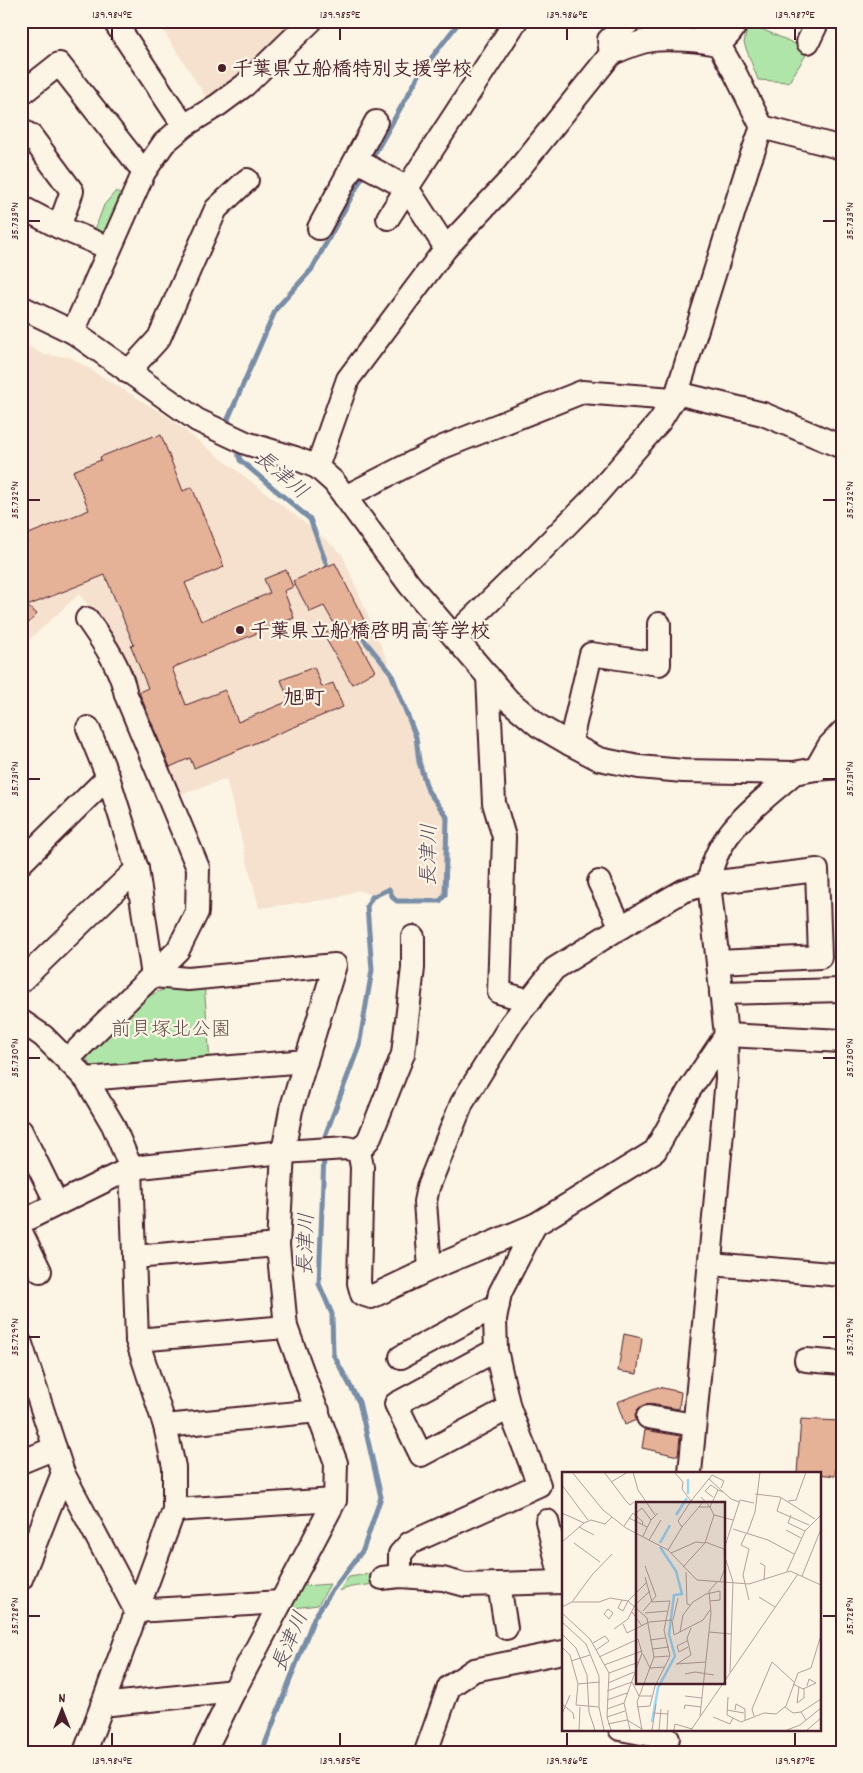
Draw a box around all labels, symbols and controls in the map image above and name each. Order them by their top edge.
text: 139.984°E [92,7,133,24]
text: 139.985°E [320,7,361,24]
text: 139.986°E [547,7,588,24]
text: 139.987°E [775,7,815,24]
place label: 千葉県立船橋特別支援学校 [232,57,472,85]
marker: 千葉県立船橋特別支援学校 [216,62,228,74]
text: 35.733°N [7,202,24,240]
text: 35.733°N [842,202,859,240]
water label: 長津川 [246,445,314,508]
text: 35.732°N [7,481,24,519]
text: 35.732°N [842,481,859,519]
place label: 千葉県立船橋啓明高等学校 [250,619,490,647]
marker: 千葉県立船橋啓明高等学校 [234,624,246,636]
district label: 旭町 [283,685,325,715]
text: 35.731°N [7,761,24,797]
text: 35.731°N [842,761,859,797]
water label: 長津川 [415,823,447,887]
park label: 前貝塚北公園 [111,1017,231,1045]
text: 35.730°N [7,1038,24,1078]
text: 35.730°N [842,1038,859,1078]
water label: 長津川 [292,1212,324,1276]
text: 35.729°N [7,1318,24,1356]
text: 35.729°N [842,1318,859,1356]
inset map [562,1472,820,1730]
text: 35.728°N [7,1597,24,1635]
text: 35.728°N [842,1597,859,1635]
water label: 長津川 [266,1607,318,1677]
north arrow [38,1686,88,1736]
text: N [59,1689,66,1709]
text: 139.984°E [92,1753,133,1770]
text: 139.985°E [320,1753,361,1770]
text: 139.986°E [547,1753,588,1770]
text: 139.987°E [775,1753,815,1770]

